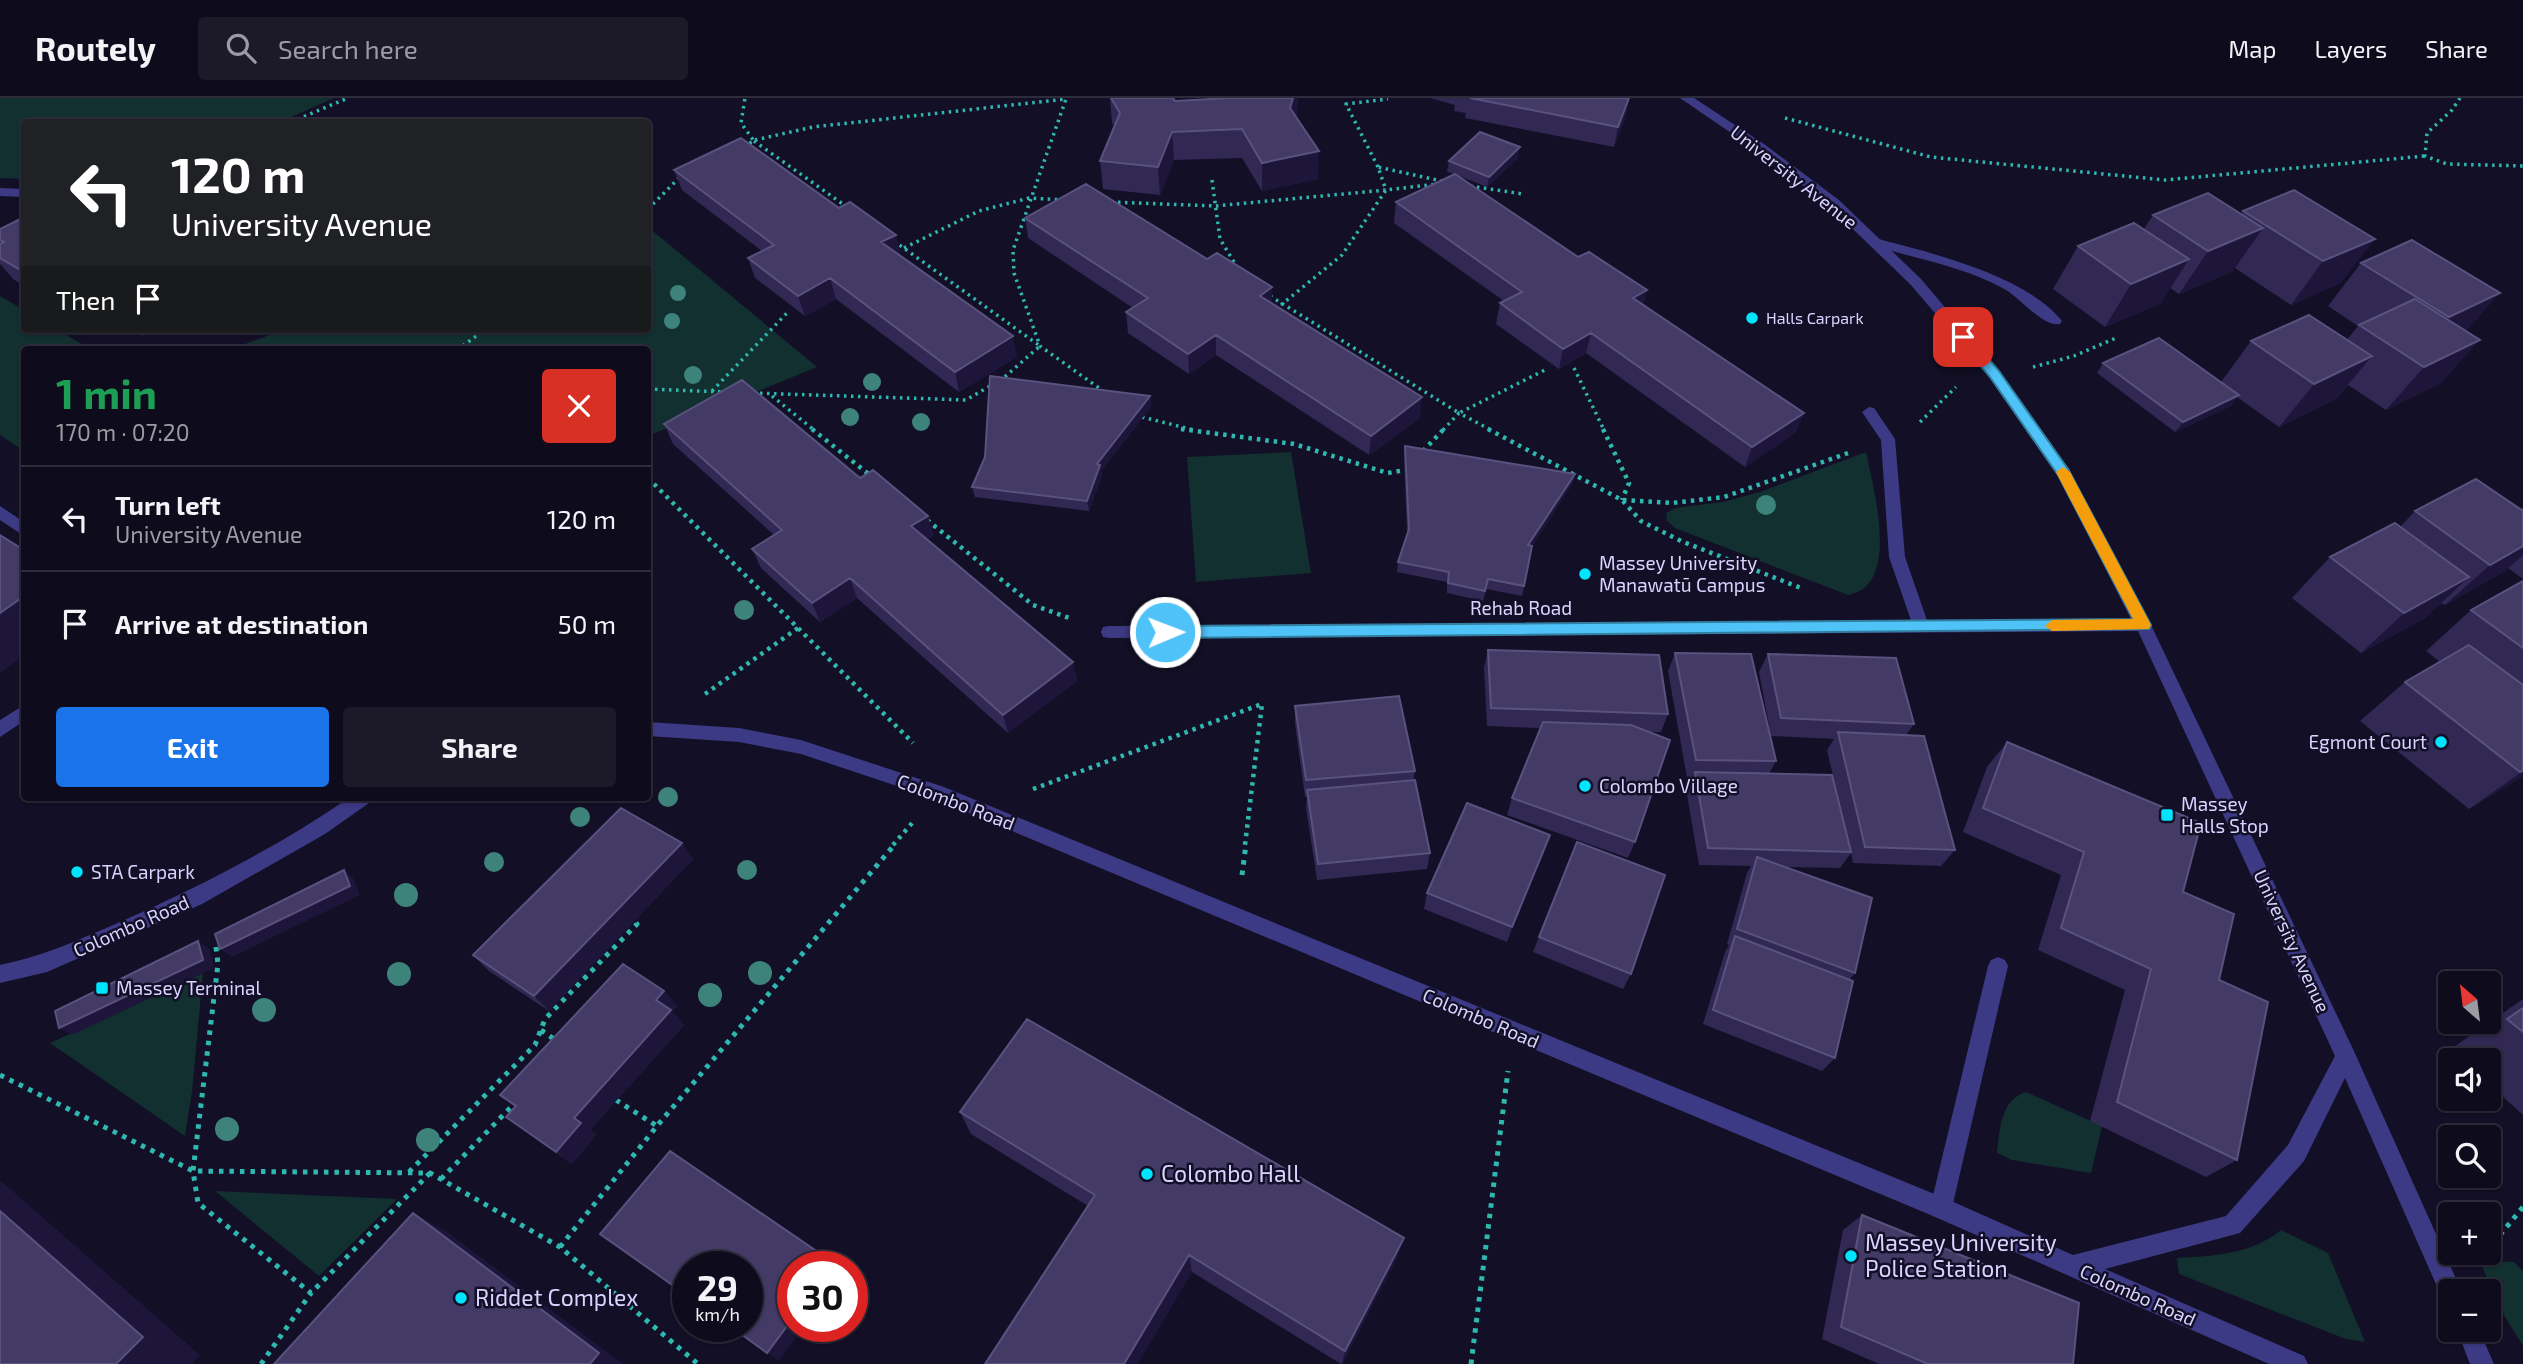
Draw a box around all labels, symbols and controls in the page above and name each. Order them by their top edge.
search box [198,17,688,80]
text: Routely [35,28,156,68]
icon: search [222,29,260,67]
text: Search here [278,33,418,64]
text: Map [2228,34,2276,63]
text: Layers [2314,34,2387,63]
text: Share [2425,34,2488,63]
street label: University Avenue [1726,120,1862,233]
text: 120 m [171,144,305,203]
icon: left [56,147,147,238]
text: University Avenue [171,204,432,242]
icon: arrive [129,280,167,318]
text: Then [56,284,115,315]
pin [1933,307,1993,367]
place label: Halls Carpark [1766,308,1864,327]
marker: Halls Carpark [1744,310,1760,326]
icon: arrive [1944,318,1982,356]
text: 1 min [56,367,157,417]
button: close [542,369,616,443]
text: 170 m · 07:20 [56,418,190,446]
text: Turn left [115,489,221,520]
icon: left [56,500,94,538]
text: 120 m [547,503,616,534]
text: University Avenue [115,520,302,548]
place label: Massey University Manawatū Campus [1599,551,1765,596]
marker: Massey University Manawatū Campus [1577,566,1593,582]
position arrow [1128,595,1202,669]
street label: Rehab Road [1470,596,1572,619]
icon: arrive [56,605,94,643]
text: Arrive at destination [115,608,368,639]
text: 50 m [558,608,616,639]
button: Exit [56,707,329,787]
button: Share [343,707,616,787]
place label: Egmont Court [2308,730,2427,753]
marker: Egmont Court [2433,734,2449,750]
street label: Colombo Road [894,769,1018,835]
place label: Colombo Village [1599,774,1738,797]
marker: Colombo Village [1577,778,1593,794]
place label: Massey Halls Stop [2181,792,2269,837]
marker: Massey Halls Stop [2159,807,2175,823]
place label: STA Carpark [91,860,195,883]
marker: STA Carpark [69,864,85,880]
street label: University Avenue [2249,866,2336,1016]
street label: Colombo Road [69,890,192,961]
north arrow [2438,971,2501,1034]
map controls [2438,971,2501,1342]
place label: Massey Terminal [116,976,262,999]
marker: Massey Terminal [94,980,110,996]
street label: Colombo Road [1419,983,1543,1052]
button: sound [2438,1048,2501,1111]
button: search [2438,1125,2501,1188]
place label: Colombo Hall [1161,1159,1300,1187]
marker: Colombo Hall [1139,1166,1155,1182]
button: + [2438,1202,2501,1265]
place label: Massey University Police Station [1865,1228,2057,1282]
marker: Massey University Police Station [1843,1248,1859,1264]
speed limit sign: 30 [777,1251,868,1342]
street label: Colombo Road [2077,1259,2200,1330]
text: 29 [697,1266,738,1308]
button: − [2438,1279,2501,1342]
place label: Riddet Complex [475,1283,639,1311]
marker: Riddet Complex [453,1290,469,1306]
text: km/h [695,1303,740,1325]

